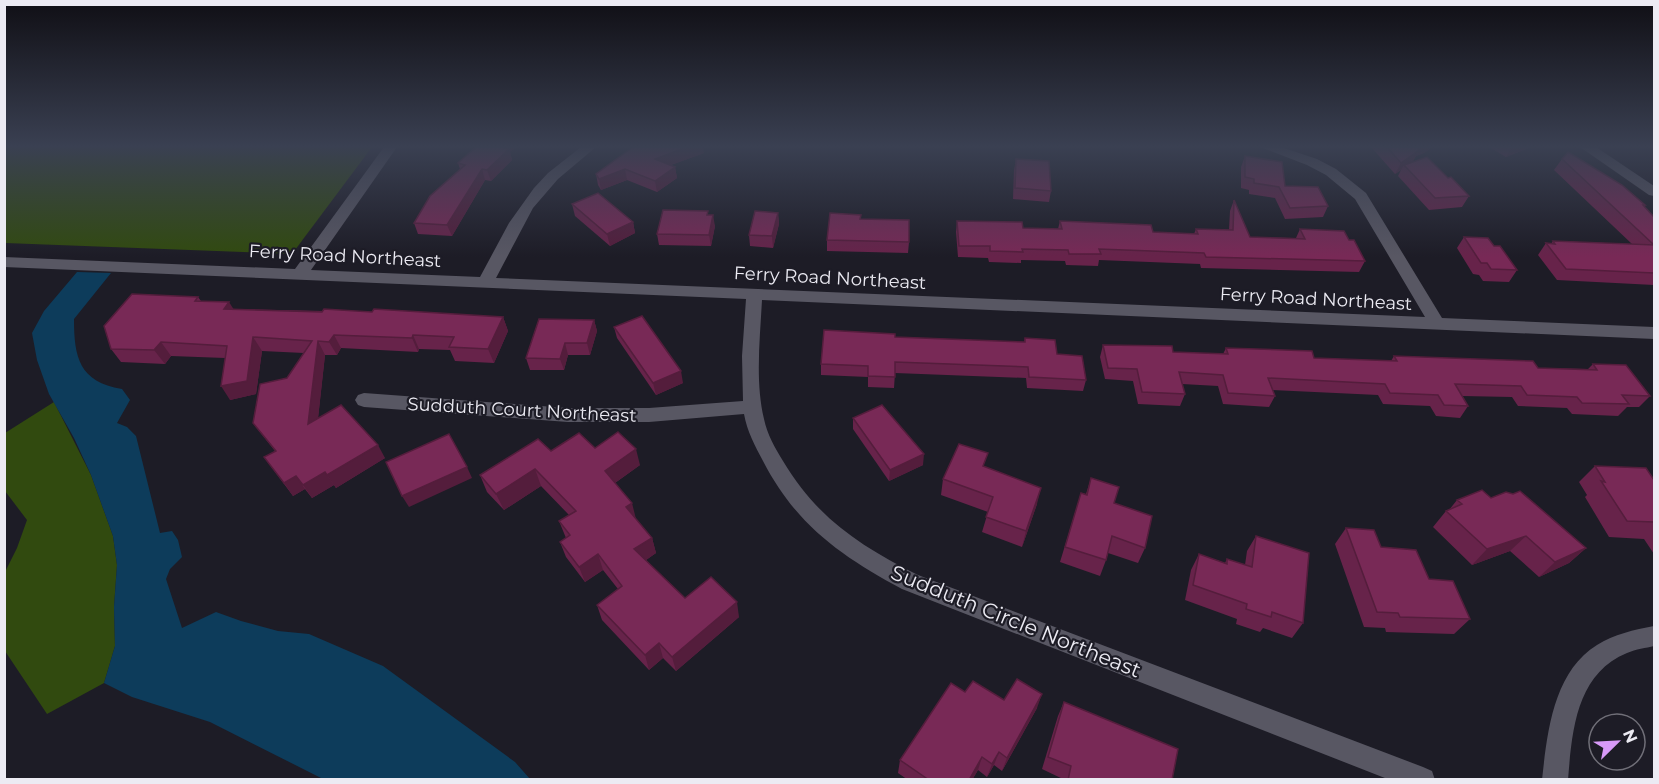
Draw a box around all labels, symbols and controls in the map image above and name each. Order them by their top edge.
street label: Ferry Road Northeast [248,240,442,272]
street label: Ferry Road Northeast [733,262,927,294]
street label: Ferry Road Northeast [1219,283,1413,315]
street label: Sudduth Court Northeast [407,393,637,427]
street label: Sudduth Circle Northeast [887,559,1145,683]
north arrow [1587,712,1647,772]
text: N [1619,726,1642,746]

